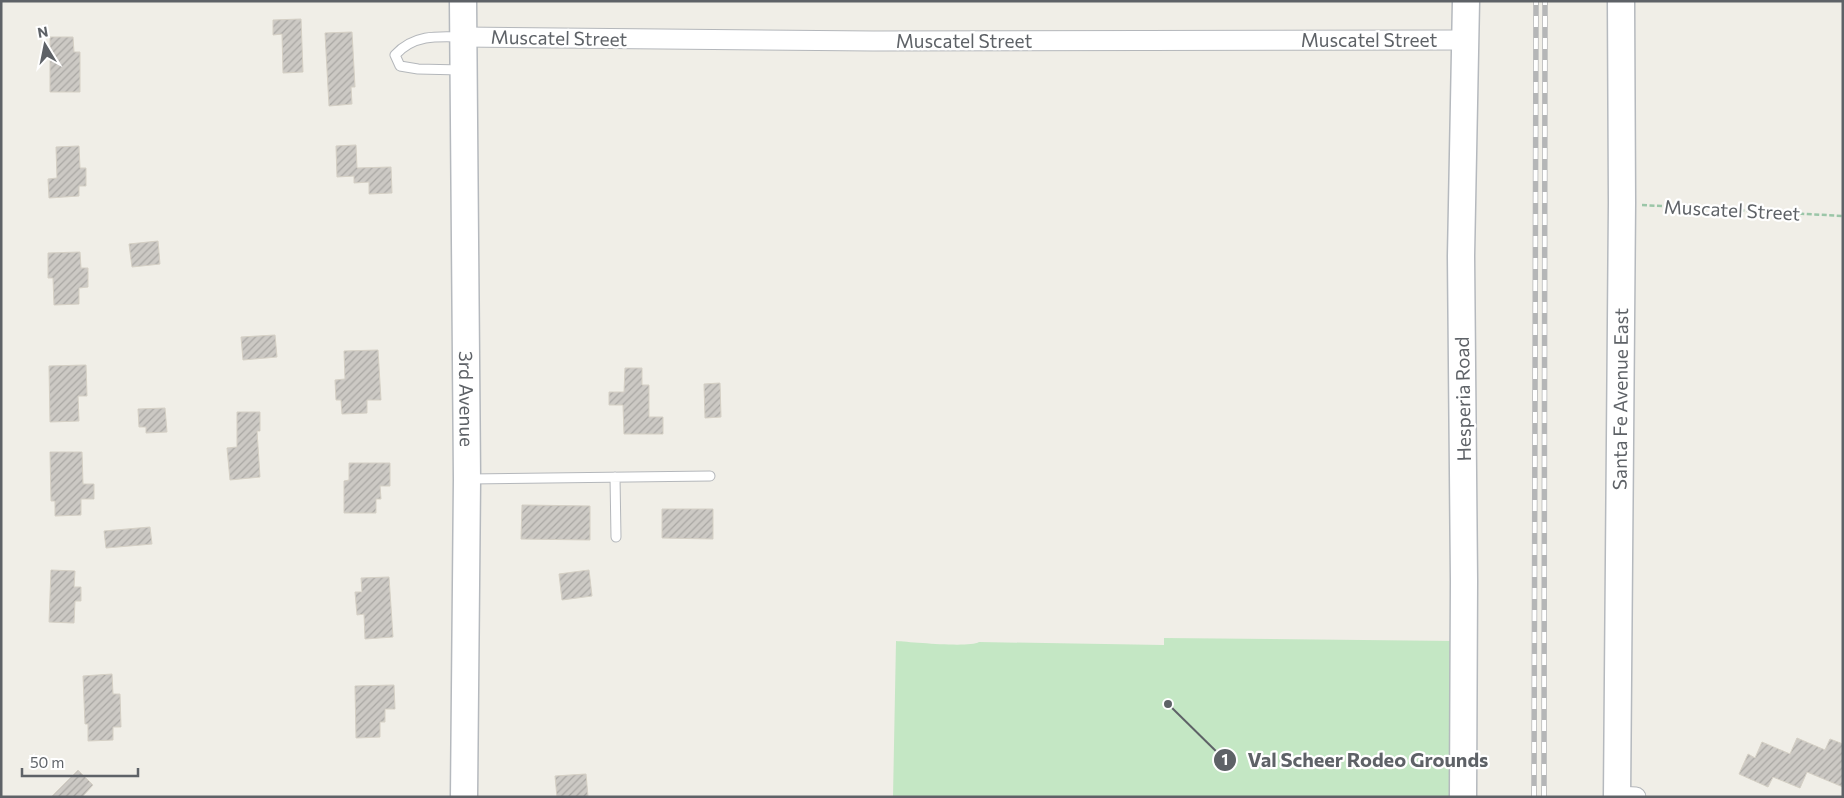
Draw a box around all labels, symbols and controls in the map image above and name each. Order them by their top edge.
north arrow [20,20,70,70]
text: N [36,22,49,41]
street label: Muscatel Street [491,25,628,50]
street label: Muscatel Street [1301,28,1437,51]
street label: Muscatel Street [896,29,1032,52]
street label: Muscatel Street [1663,194,1801,225]
street label: Santa Fe Avenue East [1608,308,1632,490]
street label: Hesperia Road [1450,337,1475,461]
street label: 3rd Avenue [455,351,479,447]
callout: Val Scheer Rodeo Grounds [1213,742,1499,777]
scale bar [22,746,139,778]
text: Val Scheer Rodeo Grounds [1248,747,1488,771]
text: 1 [1222,750,1228,768]
text: 50 m [30,753,64,771]

